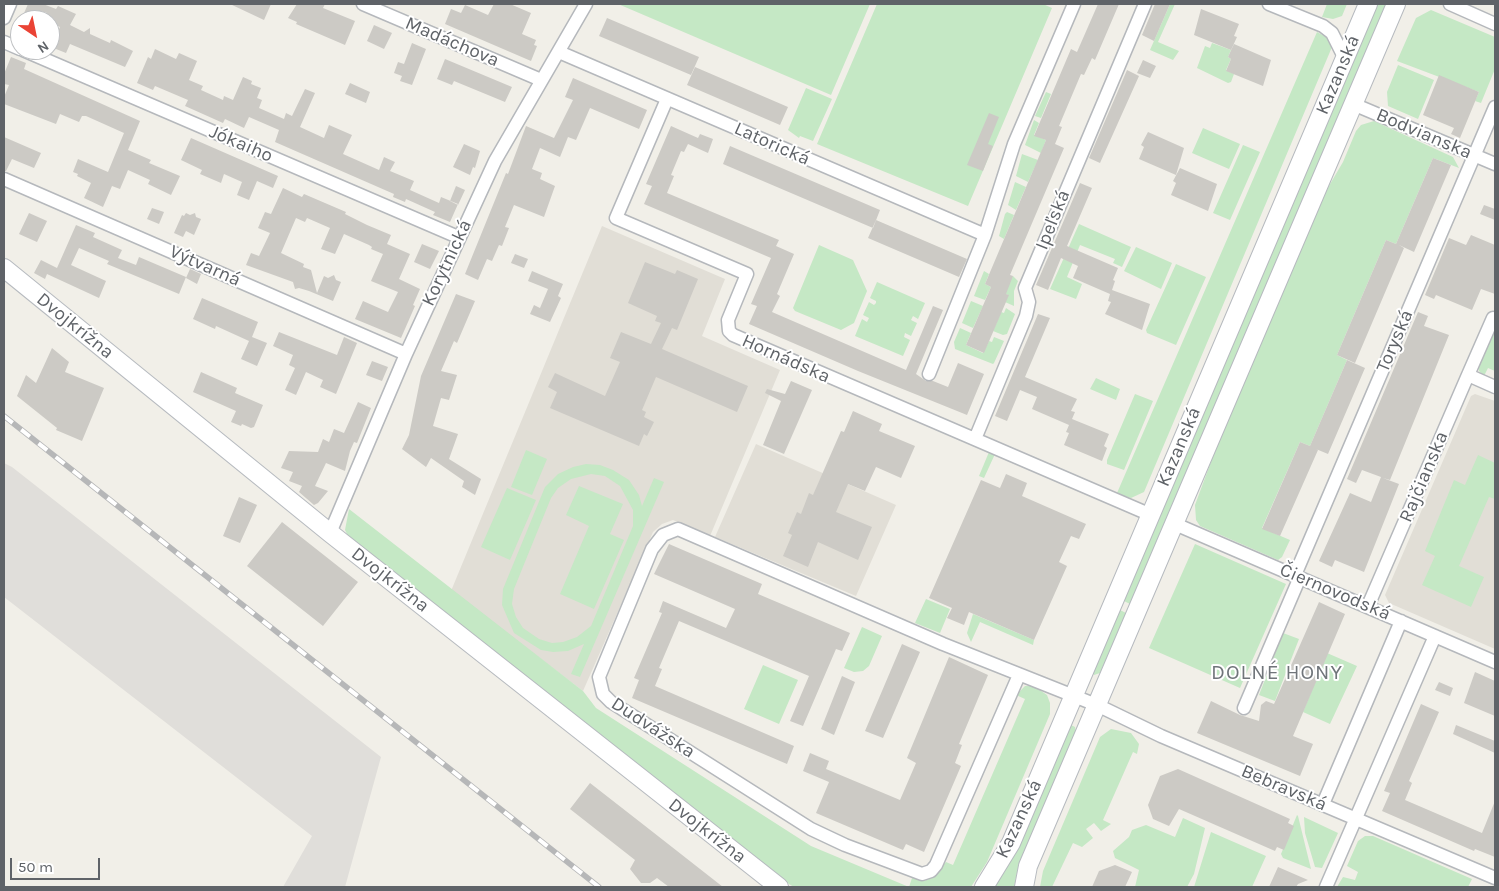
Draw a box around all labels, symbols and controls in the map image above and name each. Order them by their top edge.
north arrow [10,10,60,60]
street label: Madáchova [402,12,502,72]
street label: Kazanská [1311,32,1365,118]
text: N [34,37,52,57]
street label: Bodvianska [1373,104,1475,164]
street label: Latorická [731,117,813,171]
street label: Jókaiho [206,120,276,168]
street label: Ipeľská [1031,187,1075,253]
street label: Korytnická [417,216,477,310]
street label: Výtvarná [166,240,244,292]
street label: Dvojkrížna [32,288,118,364]
street label: Toryská [1372,307,1418,375]
street label: Hornádska [738,329,834,389]
street label: Kazanská [1152,404,1206,490]
street label: Rajčianska [1395,428,1453,526]
street label: Dvojkrížna [346,543,434,617]
street label: Čiernovodská [1276,558,1394,626]
district label: DOLNÉ HONY [1210,660,1344,686]
street label: Dudvážska [607,692,699,764]
street label: Bebravská [1238,760,1330,816]
street label: Kazanská [991,776,1047,862]
street label: Dvojkrížna [663,794,751,868]
scale bar [12,848,102,880]
text: 50 m [18,858,53,876]

